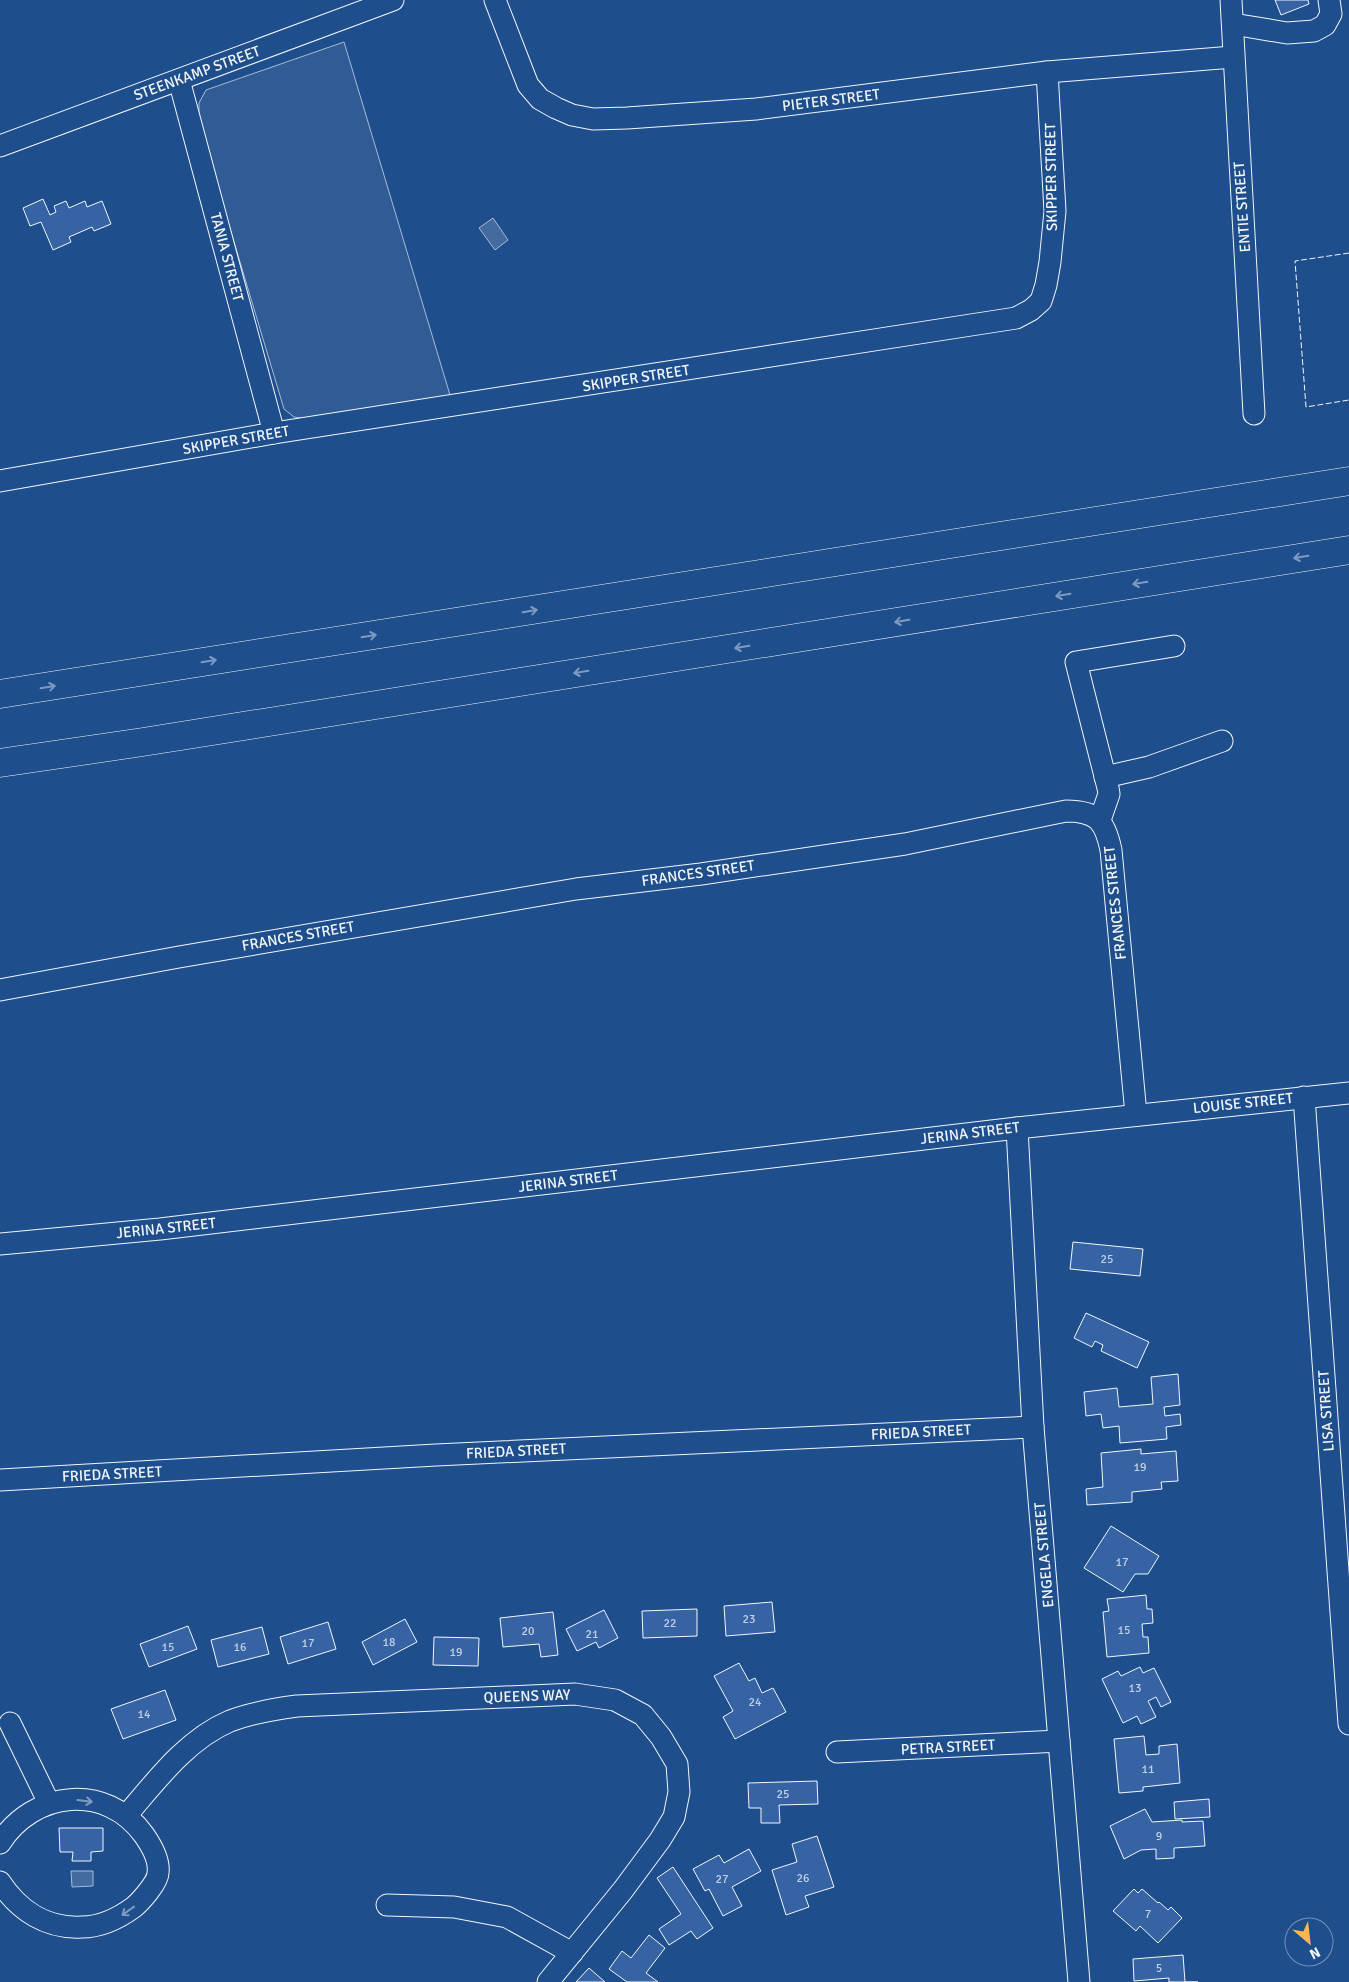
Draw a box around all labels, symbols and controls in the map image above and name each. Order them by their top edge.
street label: STEENKAMP STREET [131,42,263,104]
street label: PIETER STREET [781,85,881,115]
street label: SKIPPER STREET [1041,122,1061,231]
street label: ENTIE STREET [1230,160,1254,253]
street label: TANIA STREET [206,211,248,304]
street label: SKIPPER STREET [581,361,691,395]
street label: SKIPPER STREET [181,422,291,458]
one-way arrow [1293,553,1309,563]
one-way arrow [1133,578,1149,588]
one-way arrow [1055,591,1071,601]
one-way arrow [521,605,537,615]
one-way arrow [895,617,911,627]
one-way arrow [361,631,377,641]
one-way arrow [734,642,750,652]
one-way arrow [200,656,216,666]
one-way arrow [574,668,590,678]
one-way arrow [40,681,56,691]
street label: FRANCES STREET [1100,845,1130,961]
street label: FRANCES STREET [640,856,756,890]
street label: FRANCES STREET [240,917,356,955]
street label: LOUISE STREET [1192,1089,1295,1117]
street label: JERINA STREET [919,1118,1021,1148]
street label: JERINA STREET [517,1166,619,1196]
street label: JERINA STREET [115,1214,217,1242]
house number: 25 [1101,1252,1113,1267]
street label: LISA STREET [1314,1369,1338,1452]
street label: FRIEDA STREET [870,1420,972,1444]
street label: FRIEDA STREET [465,1439,567,1463]
house number: 19 [1134,1460,1146,1475]
street label: FRIEDA STREET [61,1462,163,1486]
street label: ENGELA STREET [1030,1501,1058,1608]
house number: 17 [1116,1555,1128,1570]
house number: 23 [743,1612,755,1627]
house number: 22 [664,1616,676,1631]
house number: 15 [1118,1623,1130,1638]
house number: 20 [522,1624,534,1639]
house number: 21 [586,1627,598,1642]
house number: 18 [383,1635,395,1650]
house number: 17 [302,1636,314,1651]
house number: 15 [162,1640,174,1655]
house number: 16 [234,1640,246,1655]
house number: 19 [450,1645,462,1660]
house number: 13 [1129,1681,1141,1696]
street label: QUEENS WAY [483,1685,571,1707]
house number: 24 [749,1695,762,1710]
house number: 14 [138,1707,151,1722]
street label: PETRA STREET [900,1736,996,1758]
house number: 11 [1142,1762,1154,1777]
house number: 25 [777,1787,789,1802]
one-way arrow [76,1796,92,1806]
house number: 9 [1156,1829,1162,1844]
house number: 26 [797,1871,809,1886]
house number: 27 [716,1872,728,1887]
one-way arrow [121,1906,135,1916]
house number: 7 [1145,1907,1151,1922]
north arrow [1284,1917,1334,1967]
text: N [1307,1943,1323,1963]
house number: 5 [1156,1961,1162,1976]

